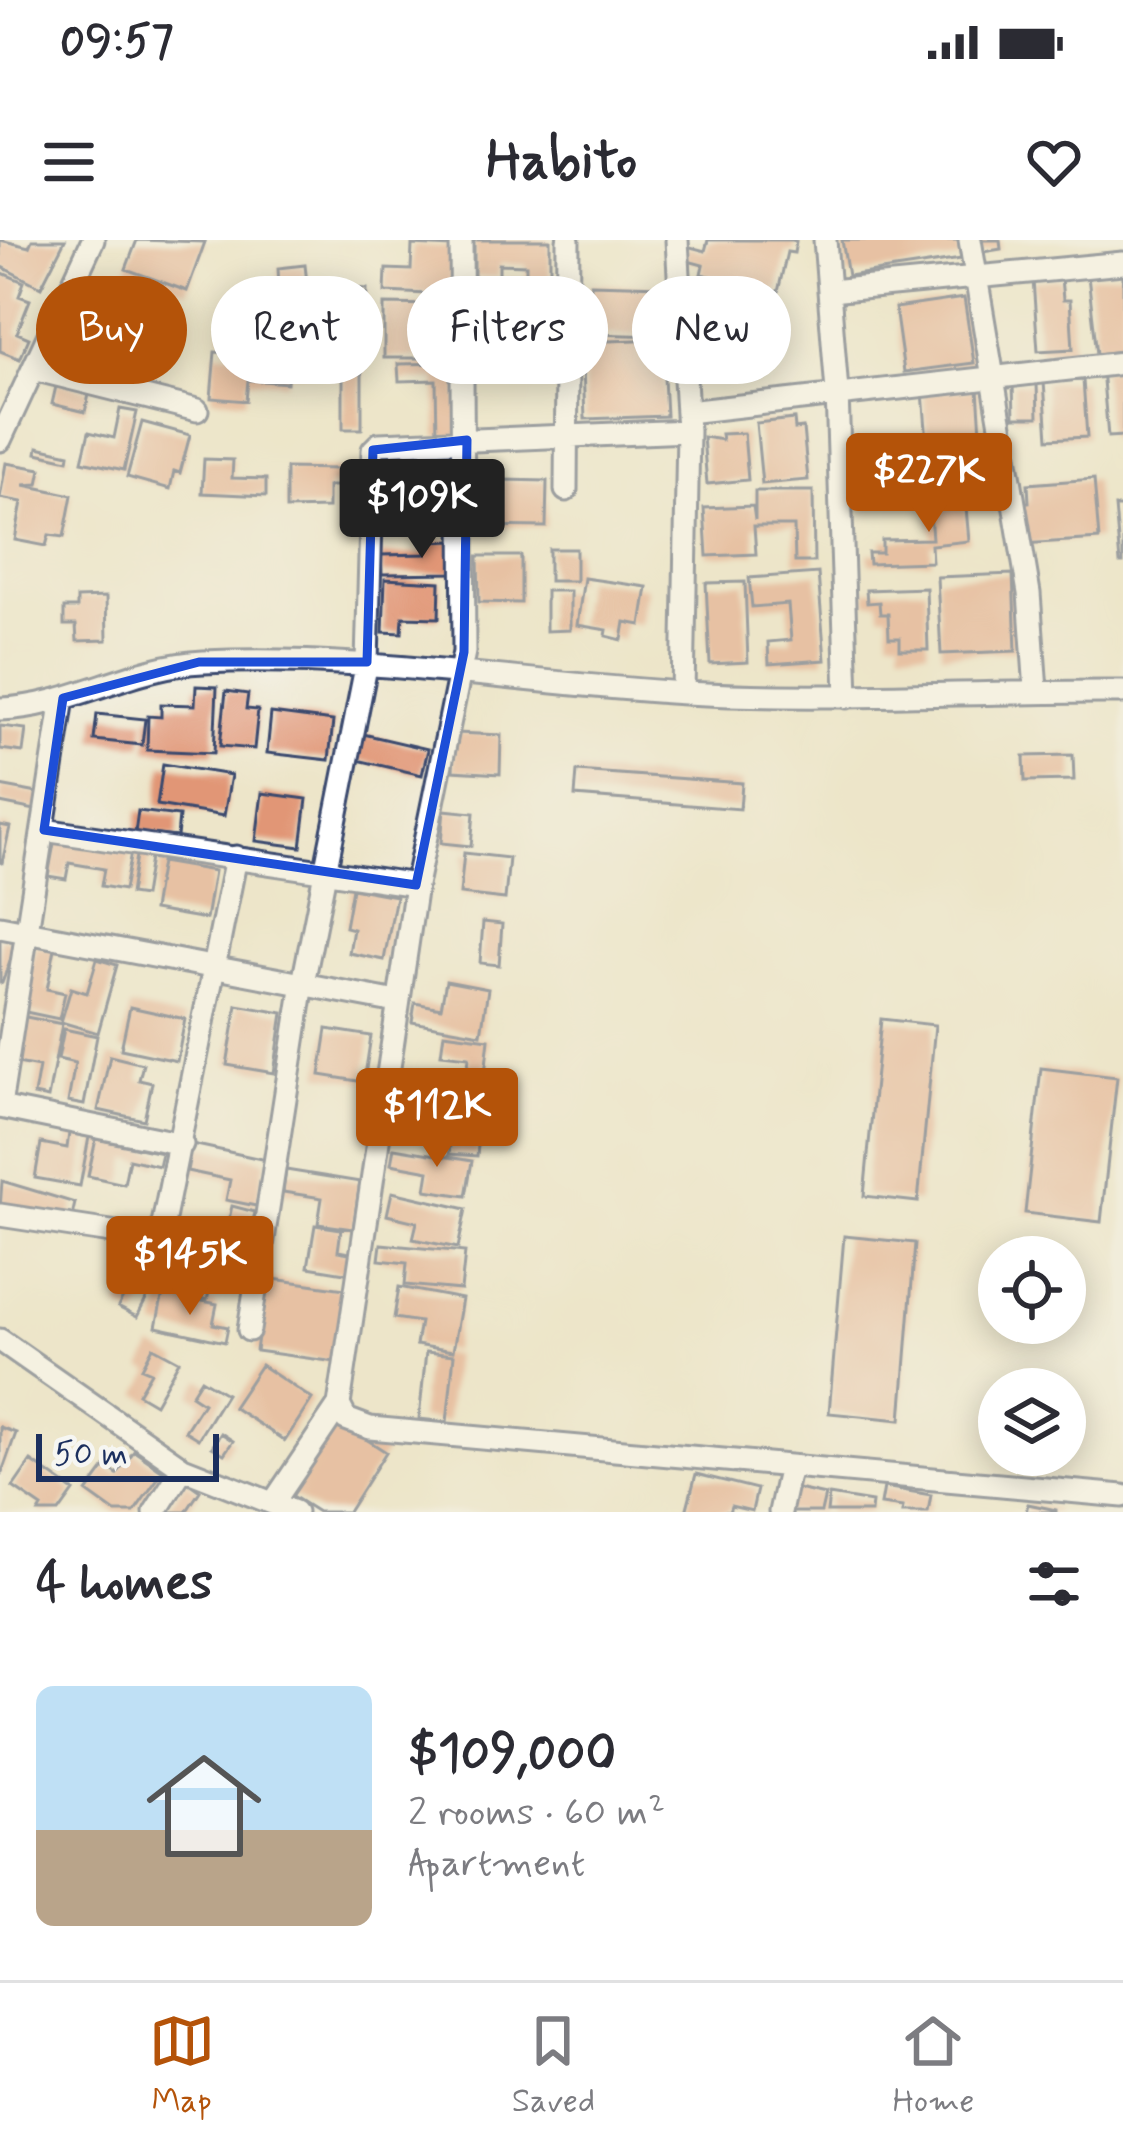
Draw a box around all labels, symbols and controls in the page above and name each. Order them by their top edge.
text: 09:57 [60,13,174,72]
text: Habito [486,127,637,198]
icon: menu [36,129,102,195]
icon: heart [1021,129,1087,195]
chip: Buy [36,276,187,384]
chip: Rent [211,276,383,384]
chip: Filters [407,276,608,384]
chip: New [632,276,791,384]
pin: $227K [845,433,1013,535]
text: $227K [873,446,985,497]
pin: $109K [338,459,506,561]
text: $109K [367,472,477,523]
pin: $112K [353,1068,521,1170]
text: $112K [383,1081,491,1132]
pin: $145K [106,1216,274,1318]
text: $145K [133,1229,247,1280]
map controls [978,1236,1086,1476]
button: locate [978,1236,1086,1344]
button: layers [978,1368,1086,1476]
scale bar [36,1428,219,1481]
text: 50 m [54,1433,128,1477]
text: 4 homes [36,1551,213,1617]
icon: filters [1021,1551,1087,1617]
text: $109,000 [408,1722,616,1788]
icon: home [132,1734,276,1878]
text: 2 rooms · 60 m² [408,1788,665,1839]
text: Apartment [408,1839,585,1890]
tab: Map [149,2008,215,2124]
tab: Saved [512,2008,595,2124]
tab: Home [892,2008,974,2124]

